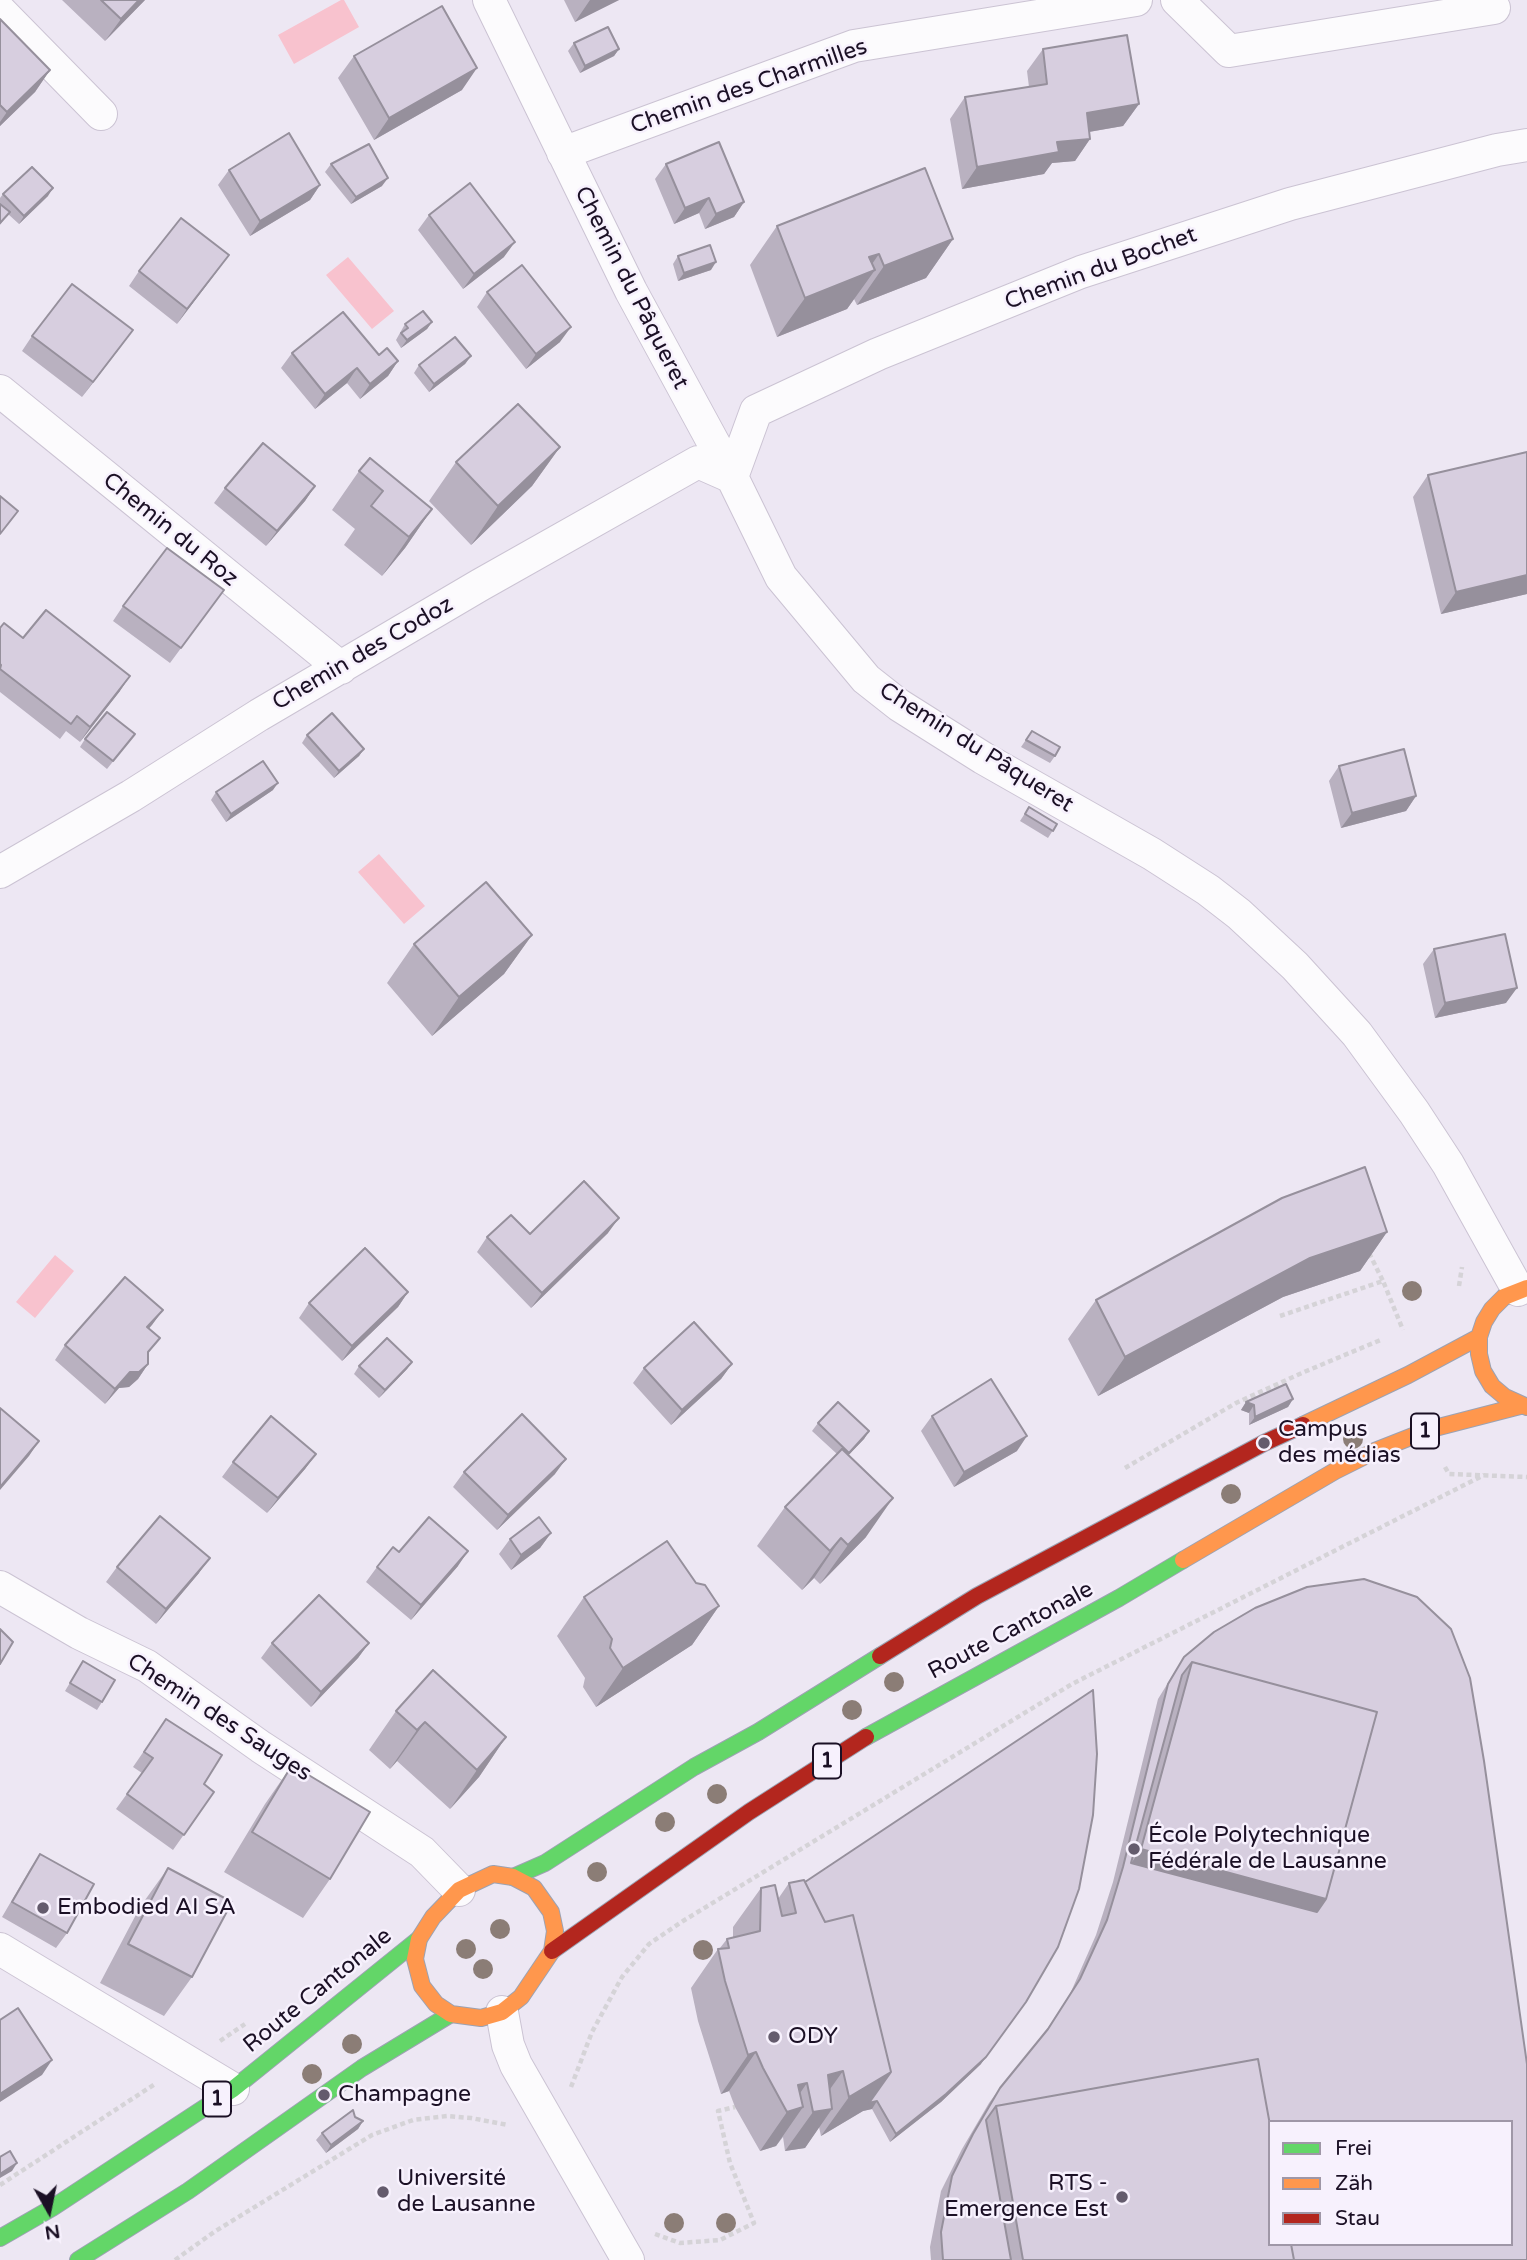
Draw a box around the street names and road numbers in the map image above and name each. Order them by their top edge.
street label: Chemin des Charmilles [627,34,871,140]
street label: Chemin du Pâqueret [568,182,694,394]
street label: Chemin du Bochet [1001,221,1201,317]
street label: Chemin du Roz [97,467,243,593]
street label: Chemin des Codoz [268,591,458,717]
street label: Chemin du Pâqueret [874,677,1078,819]
road number: 1 [1411,1414,1439,1448]
street label: Route Cantonale [924,1576,1098,1686]
street label: Chemin des Sauges [122,1648,316,1788]
road number: 1 [813,1744,841,1778]
street label: Route Cantonale [238,1923,398,2059]
road number: 1 [203,2082,231,2116]

